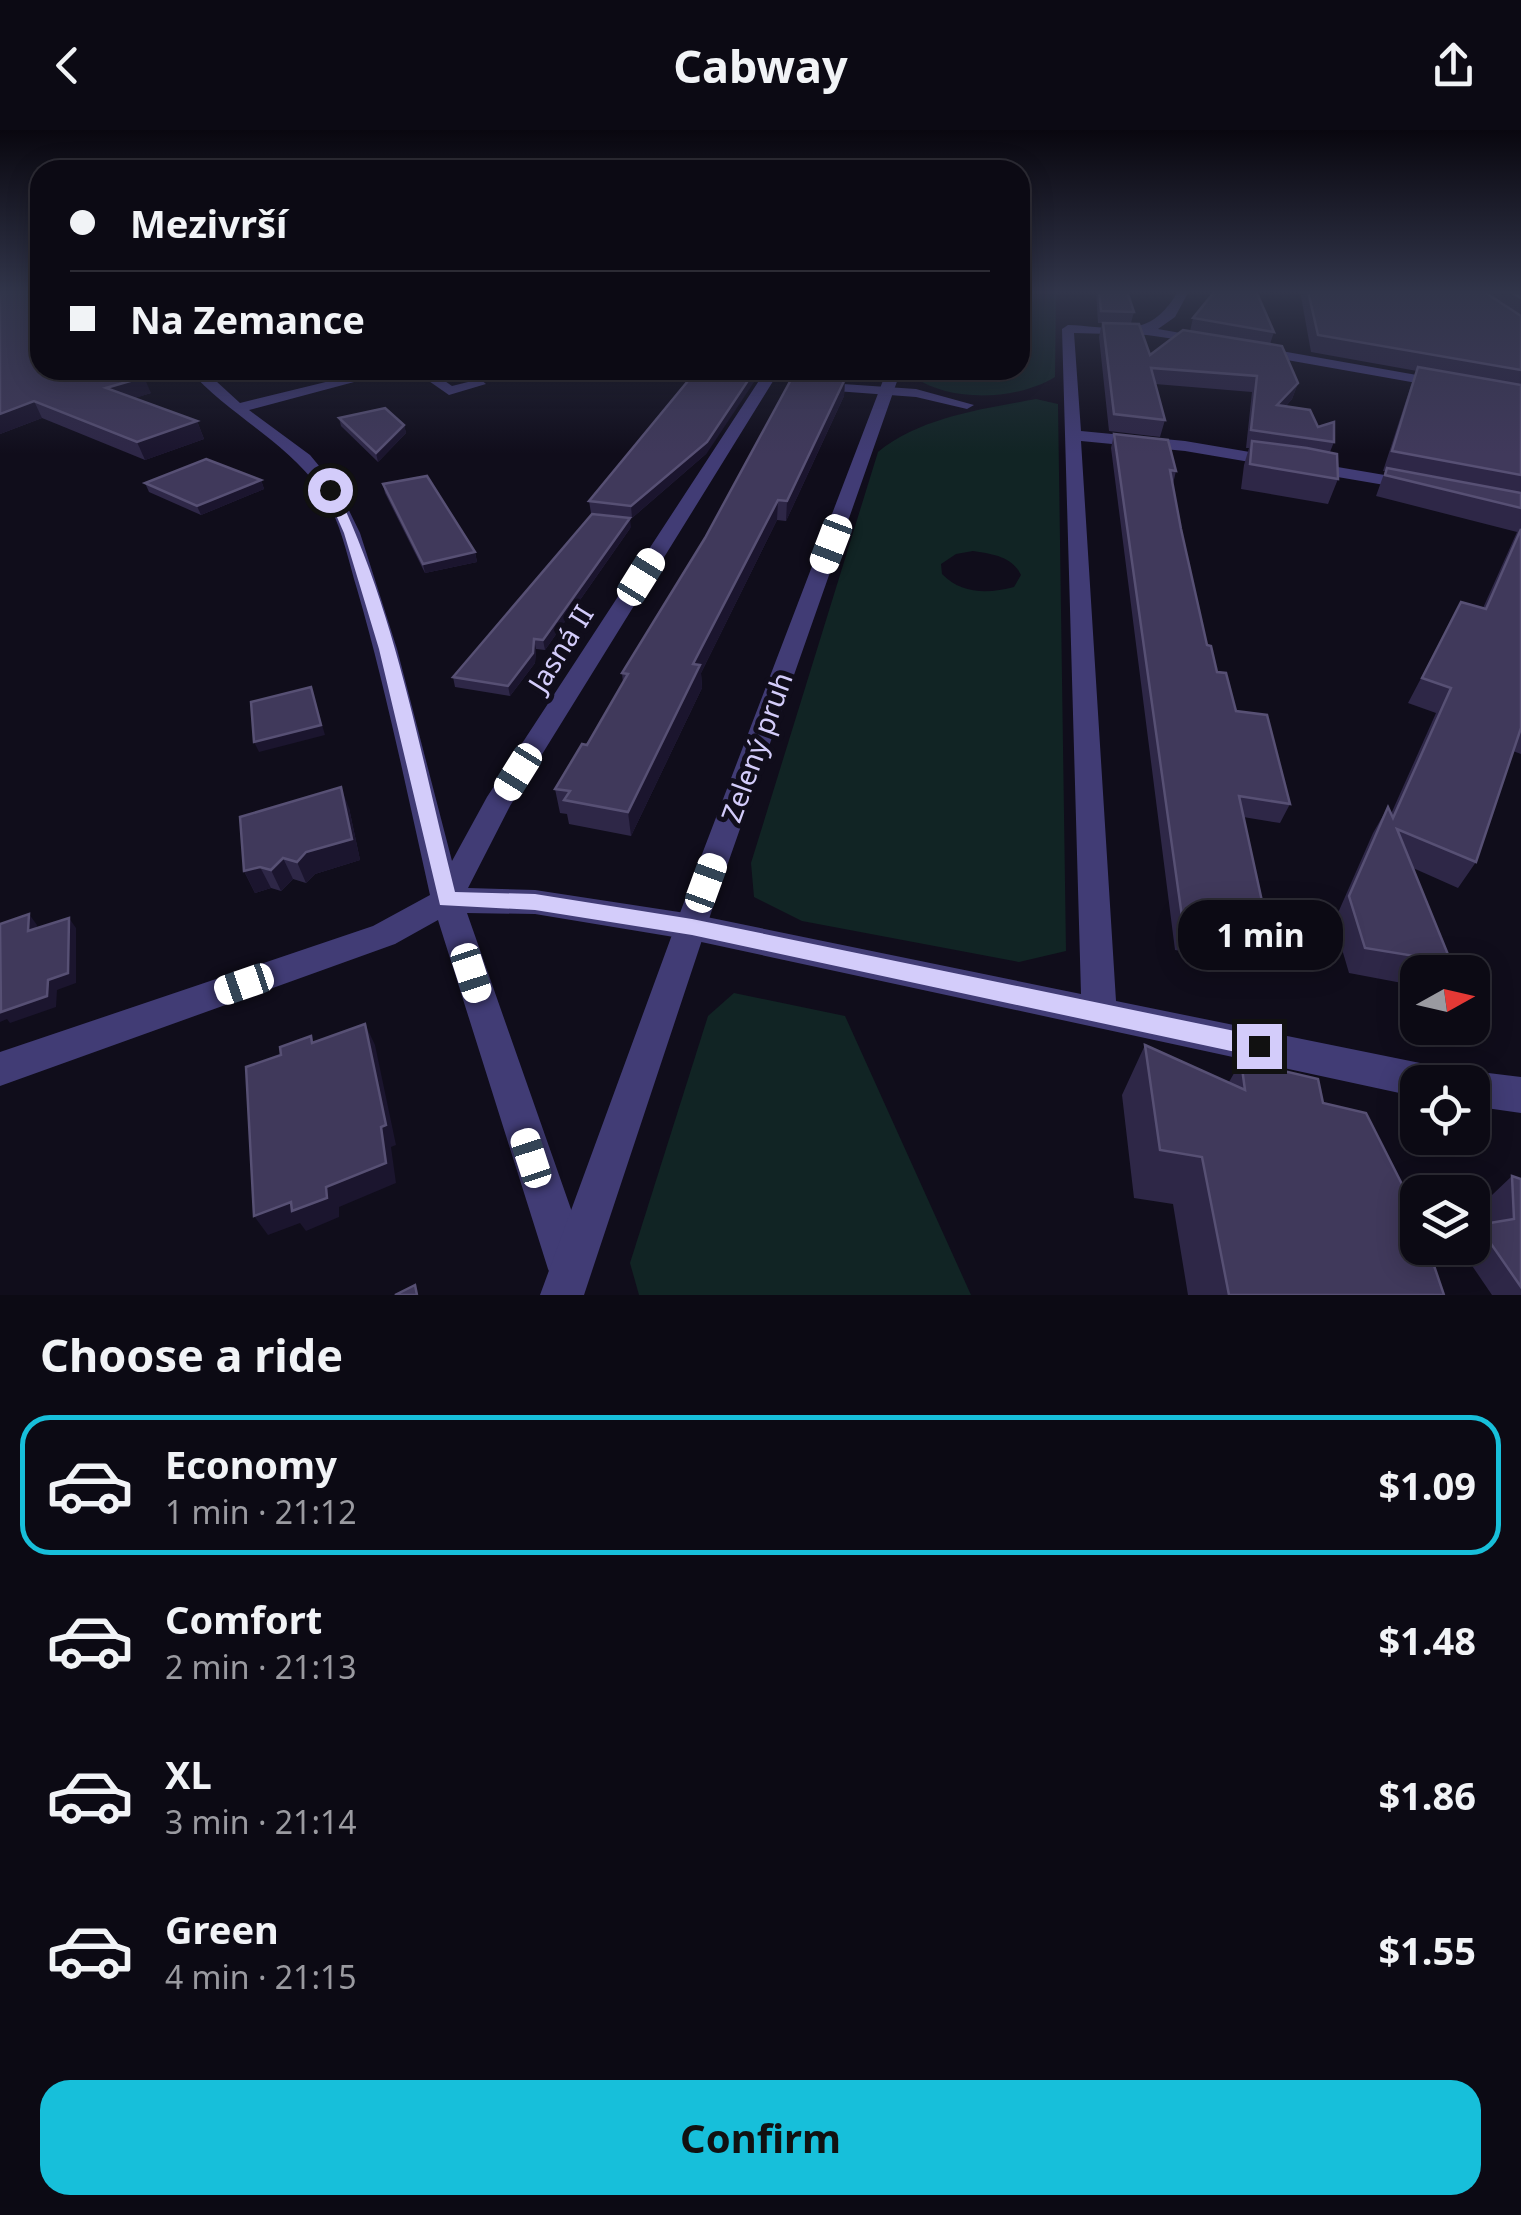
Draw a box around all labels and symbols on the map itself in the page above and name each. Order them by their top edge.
route start [308,468,353,513]
car [806,511,856,577]
car [612,544,670,610]
street label: Jasná II [517,597,602,701]
street label: Zelený pruh [711,667,801,827]
car [489,739,547,805]
car [682,850,730,916]
callout: 1 min [1176,901,1342,971]
car [447,940,495,1006]
north arrow [1400,955,1490,1045]
car [211,960,277,1008]
route end [1237,1024,1282,1069]
car [507,1125,555,1191]

